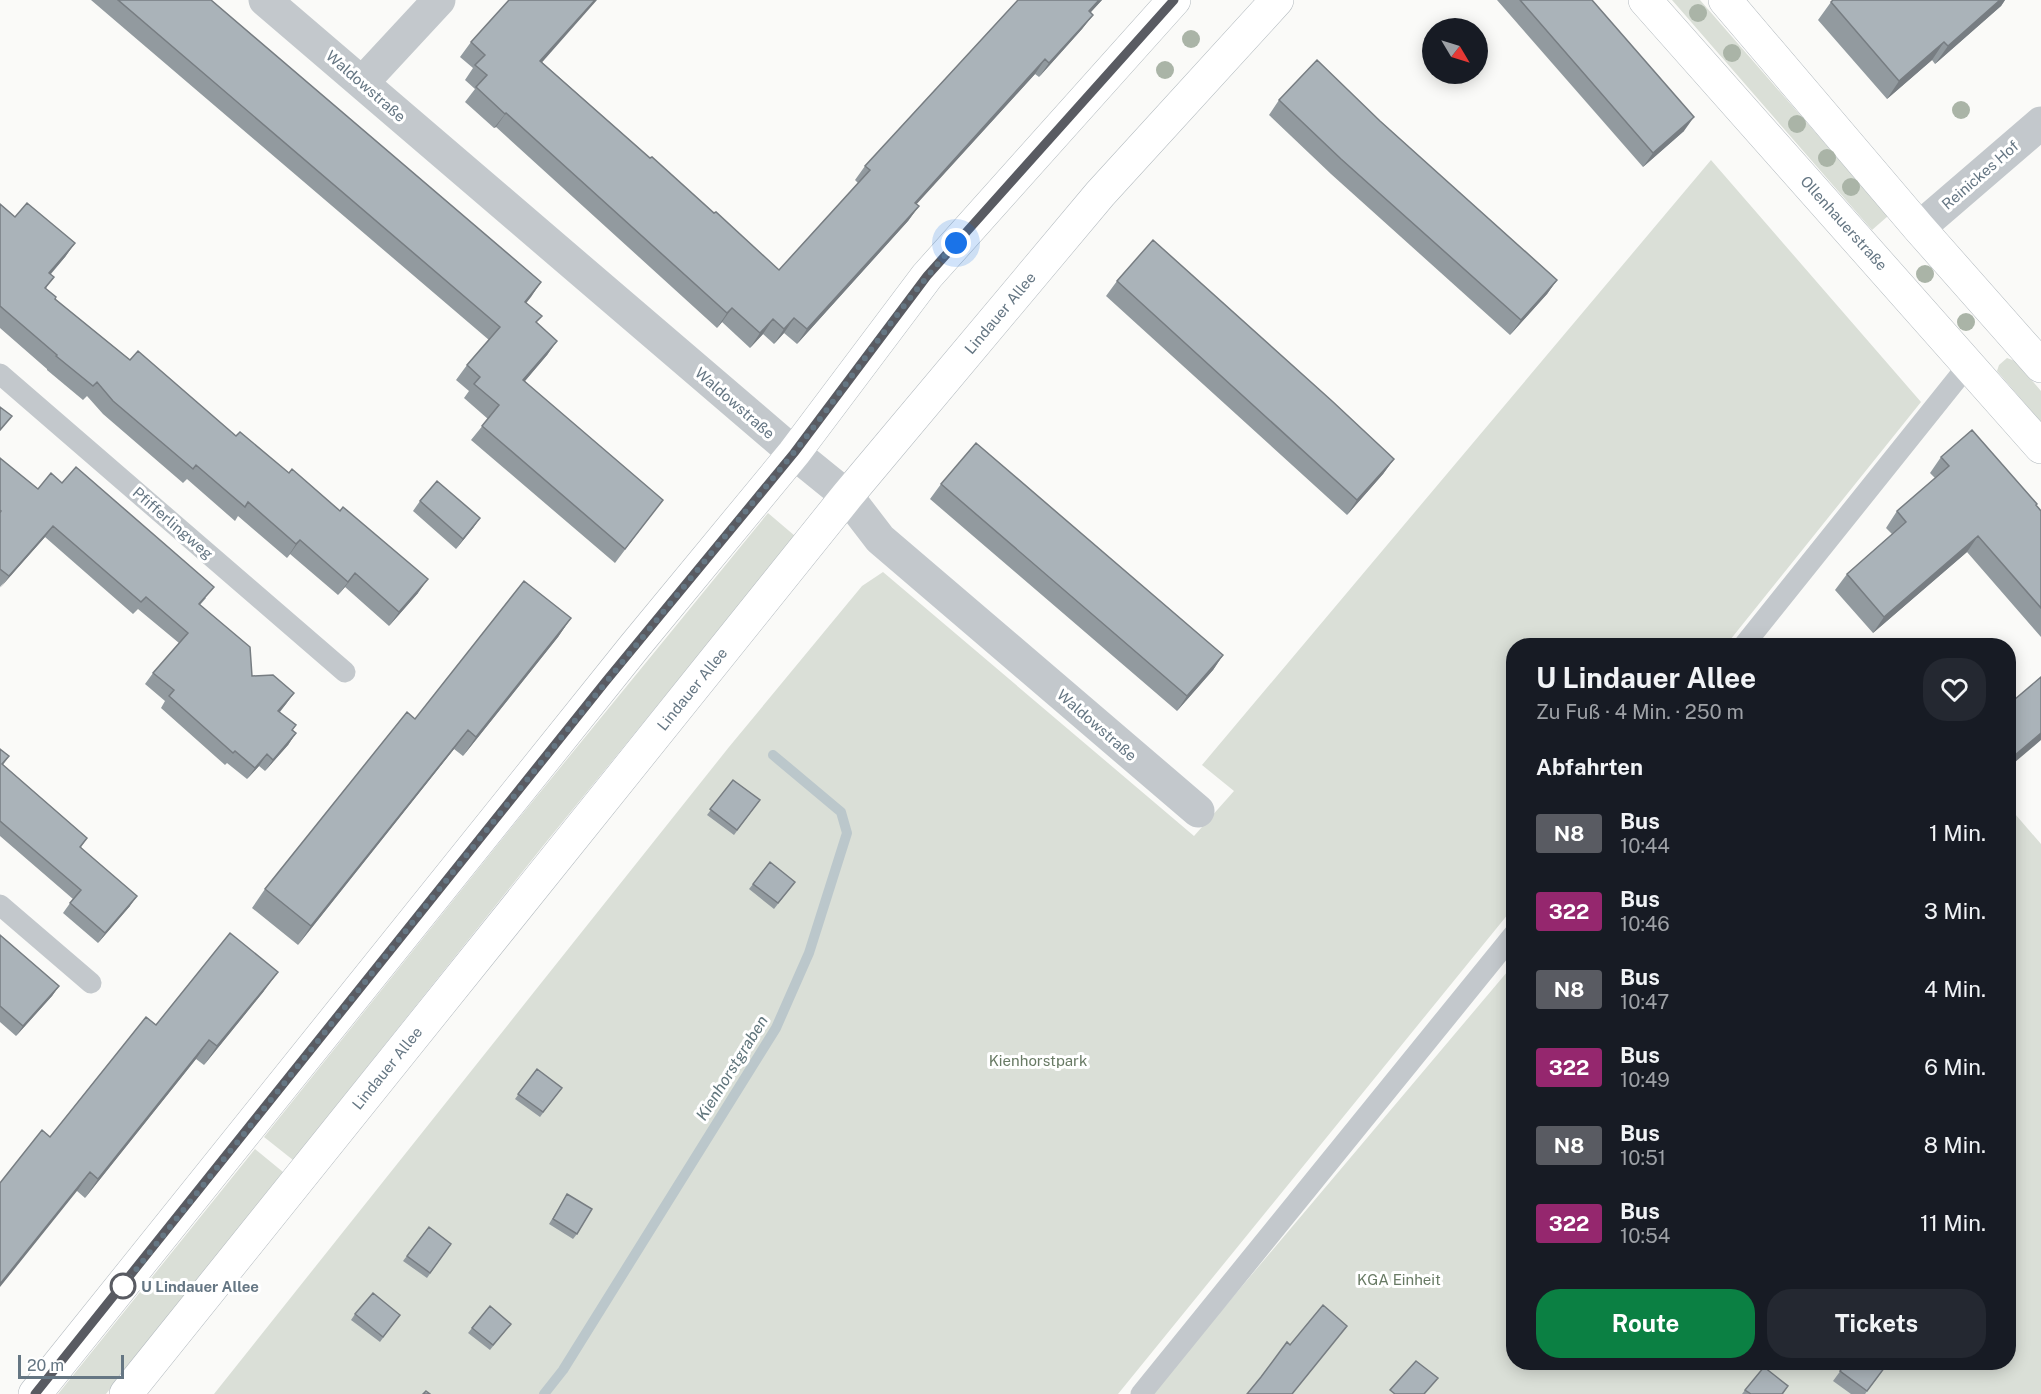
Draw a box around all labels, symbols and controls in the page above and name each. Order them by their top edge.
north arrow [1422,18,1488,84]
map controls [1422,18,1488,84]
street label: Waldowstraße [323,47,409,125]
street label: Reinickes Hof [1938,137,2022,213]
street label: Ollenhauerstraße [1797,172,1891,274]
your location [941,228,971,258]
street label: Lindauer Allee [961,269,1039,357]
street label: Waldowstraße [692,364,778,442]
street label: Pfifferlingweg [129,484,217,562]
street label: Lindauer Allee [654,644,730,734]
button: heart [1923,658,1986,721]
text: U Lindauer Allee [1536,661,1756,694]
street label: Waldowstraße [1054,686,1140,764]
text: Zu Fuß · 4 Min. · 250 m [1536,700,1744,724]
text: Abfahrten [1536,754,1643,780]
text: Bus [1620,808,1660,834]
text: 1 Min. [1929,820,1986,846]
text: N8 [1554,821,1584,846]
text: 10:44 [1620,834,1670,858]
text: Bus [1620,886,1660,912]
text: 3 Min. [1924,898,1986,924]
text: 322 [1549,899,1589,924]
text: 10:46 [1620,912,1670,936]
text: Bus [1620,964,1660,990]
text: 4 Min. [1924,976,1986,1002]
text: N8 [1554,977,1584,1002]
text: 10:47 [1620,990,1669,1014]
water label: Kienhorstgraben [692,1012,772,1124]
street label: Lindauer Allee [349,1023,425,1113]
text: Bus [1620,1042,1660,1068]
park label: Kienhorstpark [989,1052,1087,1069]
text: 6 Min. [1924,1054,1986,1080]
text: 322 [1549,1055,1589,1080]
text: 10:49 [1620,1068,1670,1092]
text: Bus [1620,1120,1660,1146]
text: 8 Min. [1924,1132,1986,1158]
text: N8 [1554,1133,1584,1158]
text: 10:51 [1620,1146,1666,1170]
text: Bus [1620,1198,1660,1224]
text: 11 Min. [1920,1210,1986,1236]
text: 322 [1549,1211,1589,1236]
text: 10:54 [1620,1224,1670,1248]
park label: KGA Einheit [1357,1271,1441,1288]
marker: U Lindauer Allee [110,1273,136,1299]
place label: U Lindauer Allee [141,1278,259,1295]
button: Route [1536,1289,1755,1358]
button: Tickets [1767,1289,1986,1358]
scale bar [18,1352,124,1380]
text: 20 m [27,1356,64,1375]

